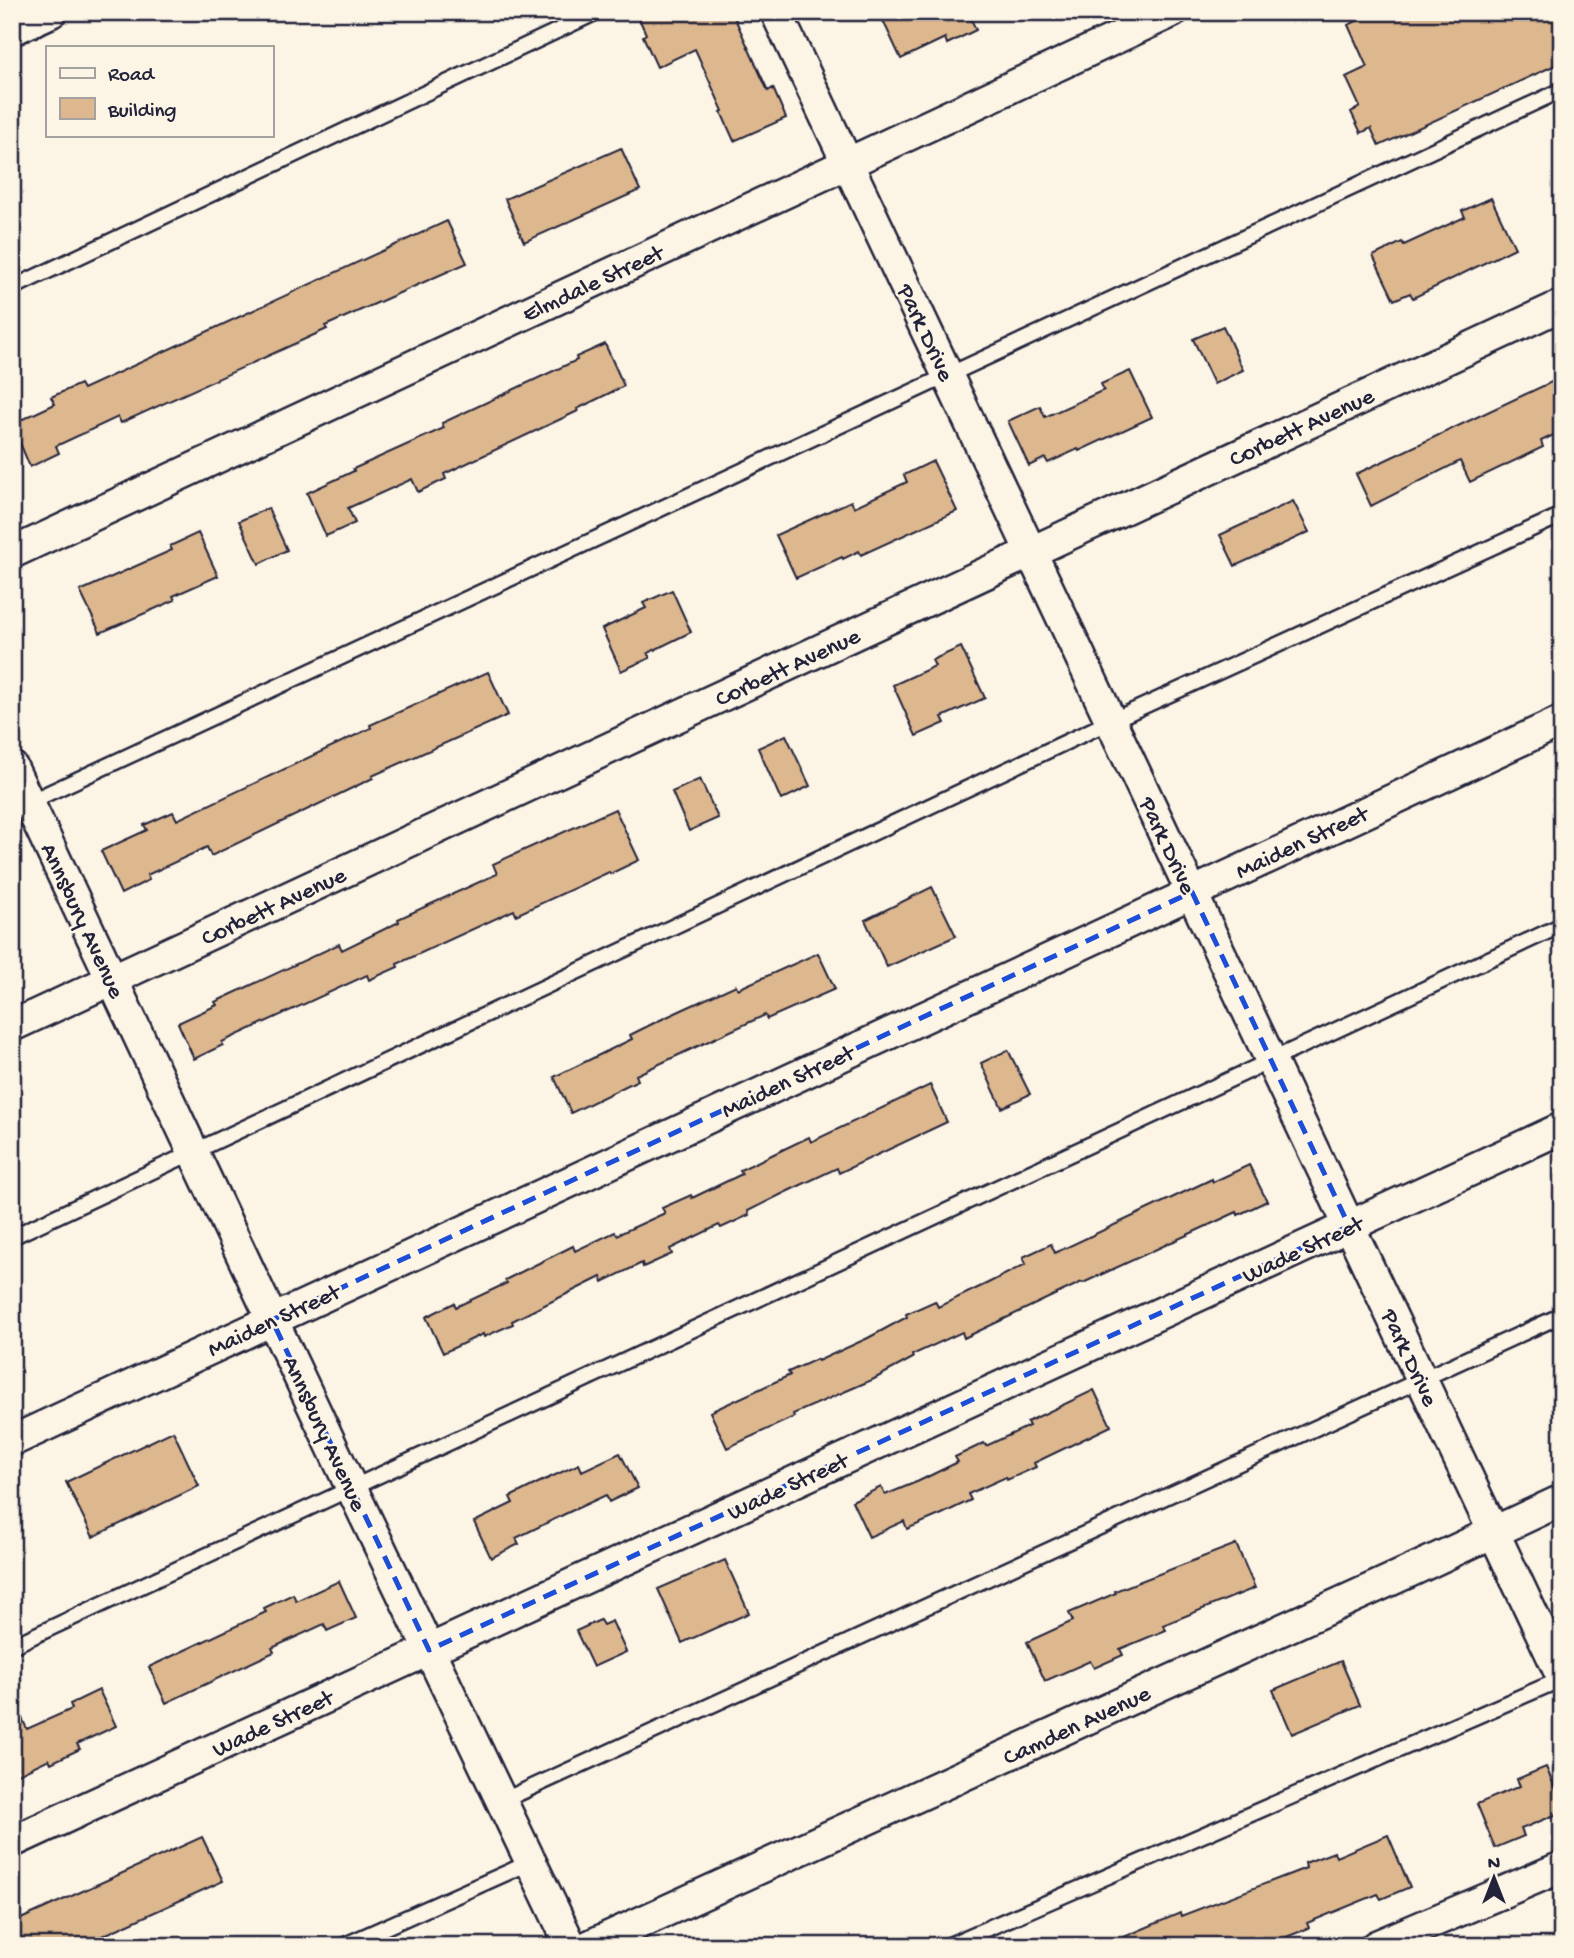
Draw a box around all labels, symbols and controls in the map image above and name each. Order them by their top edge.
legend [46,46,273,136]
text: Road [108,64,156,89]
text: Building [107,100,177,125]
street label: Elmdale Street [518,239,670,330]
street label: Park Drive [888,279,959,387]
street label: Corbett Avenue [1225,383,1380,475]
street label: Corbett Avenue [711,623,866,715]
street label: Park Drive [1130,792,1201,900]
street label: Maiden Street [1232,800,1375,887]
street label: Annsbury Avenue [32,839,130,1004]
street label: Corbett Avenue [197,862,352,954]
street label: Maiden Street [718,1039,861,1126]
street label: Wade Street [1239,1210,1370,1292]
street label: Maiden Street [204,1278,347,1365]
street label: Park Drive [1372,1304,1443,1412]
street label: Annsbury Avenue [274,1352,372,1517]
street label: Wade Street [724,1447,855,1529]
street label: Camden Avenue [999,1680,1156,1774]
street label: Wade Street [209,1684,340,1766]
north arrow [1458,1842,1528,1912]
text: N [1488,1853,1500,1876]

